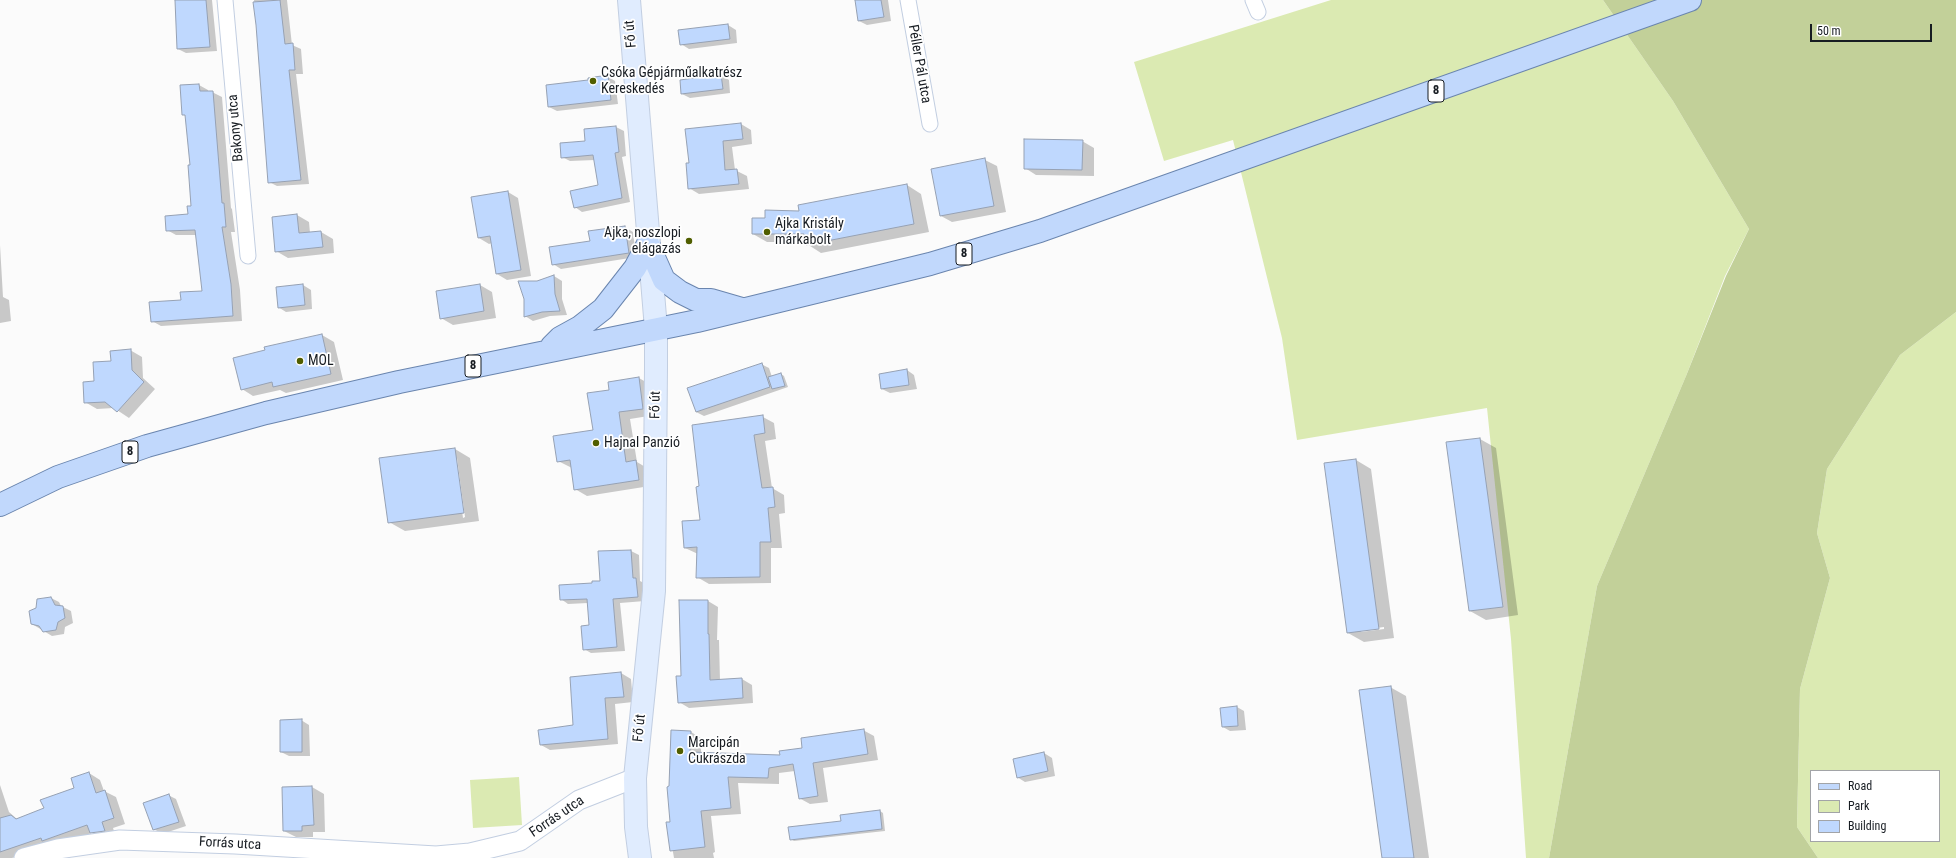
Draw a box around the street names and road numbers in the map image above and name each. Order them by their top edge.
street label: Fő út [621,19,641,49]
street label: Péller Pál utca [904,23,934,105]
road number: 8 [1428,80,1444,102]
street label: Bakony utca [225,94,247,162]
road number: 8 [956,243,972,265]
road number: 8 [465,355,481,377]
street label: Fő út [647,391,665,419]
road number: 8 [122,441,138,463]
street label: Fő út [630,713,650,743]
street label: Forrás utca [526,793,588,841]
street label: Forrás utca [198,834,262,854]

